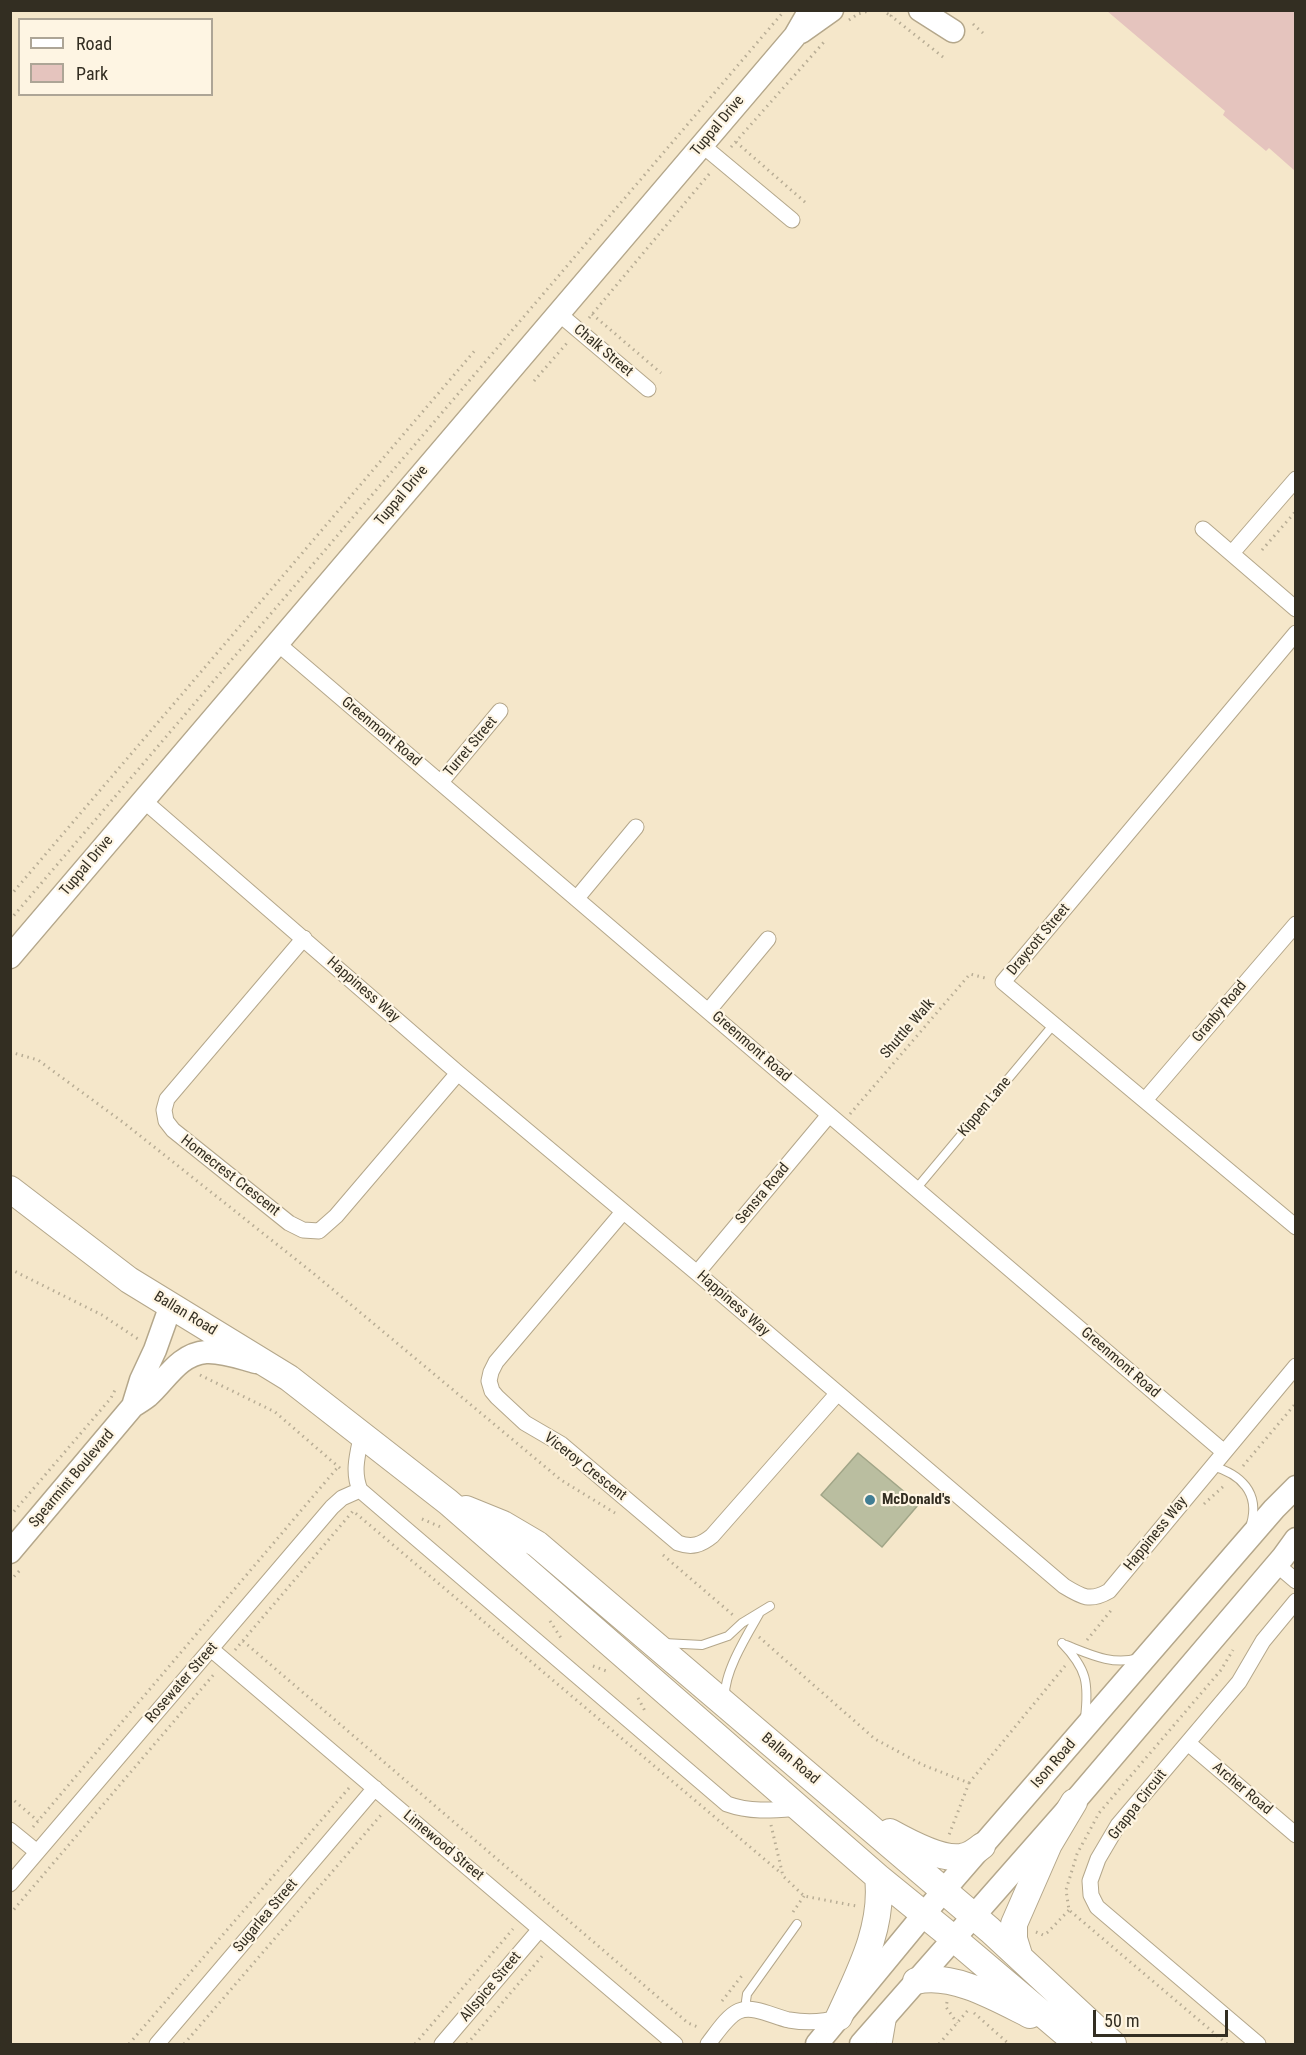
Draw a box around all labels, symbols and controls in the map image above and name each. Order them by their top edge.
legend [18,18,213,96]
text: Road [76,33,112,54]
text: Park [76,63,108,84]
street label: Tuppal Drive [688,92,748,160]
street label: Chalk Street [570,321,636,381]
street label: Tuppal Drive [372,462,432,530]
street label: Greenmont Road [337,693,425,771]
street label: Turret Street [441,713,501,781]
street label: Tuppal Drive [57,832,117,900]
street label: Draycott Street [1004,901,1074,979]
street label: Happiness Way [323,953,403,1027]
street label: Granby Road [1189,978,1251,1046]
street label: Shuttle Walk [877,995,939,1063]
street label: Greenmont Road [708,1008,794,1086]
street label: Kippen Lane [955,1073,1015,1141]
street label: Homecrest Crescent [177,1132,283,1220]
street label: Sensra Road [732,1160,794,1228]
street label: Happiness Way [693,1267,773,1341]
street label: Ballan Road [150,1288,220,1340]
street label: Greenmont Road [1077,1324,1163,1402]
street label: Spearmint Boulevard [26,1426,118,1532]
street label: Viceroy Crescent [540,1429,630,1505]
place label: McDonald's [882,1491,950,1509]
marker: McDonald's [863,1493,877,1507]
street label: Happiness Way [1120,1493,1192,1575]
street label: Rosewater Street [142,1639,222,1727]
street label: Ballan Road [757,1730,823,1788]
street label: Ison Road [1028,1736,1080,1792]
street label: Archer Road [1208,1759,1276,1819]
street label: Grappa Circuit [1105,1766,1171,1844]
street label: Limewood Street [399,1807,487,1885]
street label: Sugarlea Street [230,1876,302,1956]
street label: Allspice Street [457,1948,525,2026]
scale bar [1096,1998,1231,2036]
text: 50 m [1104,2010,1139,2031]

